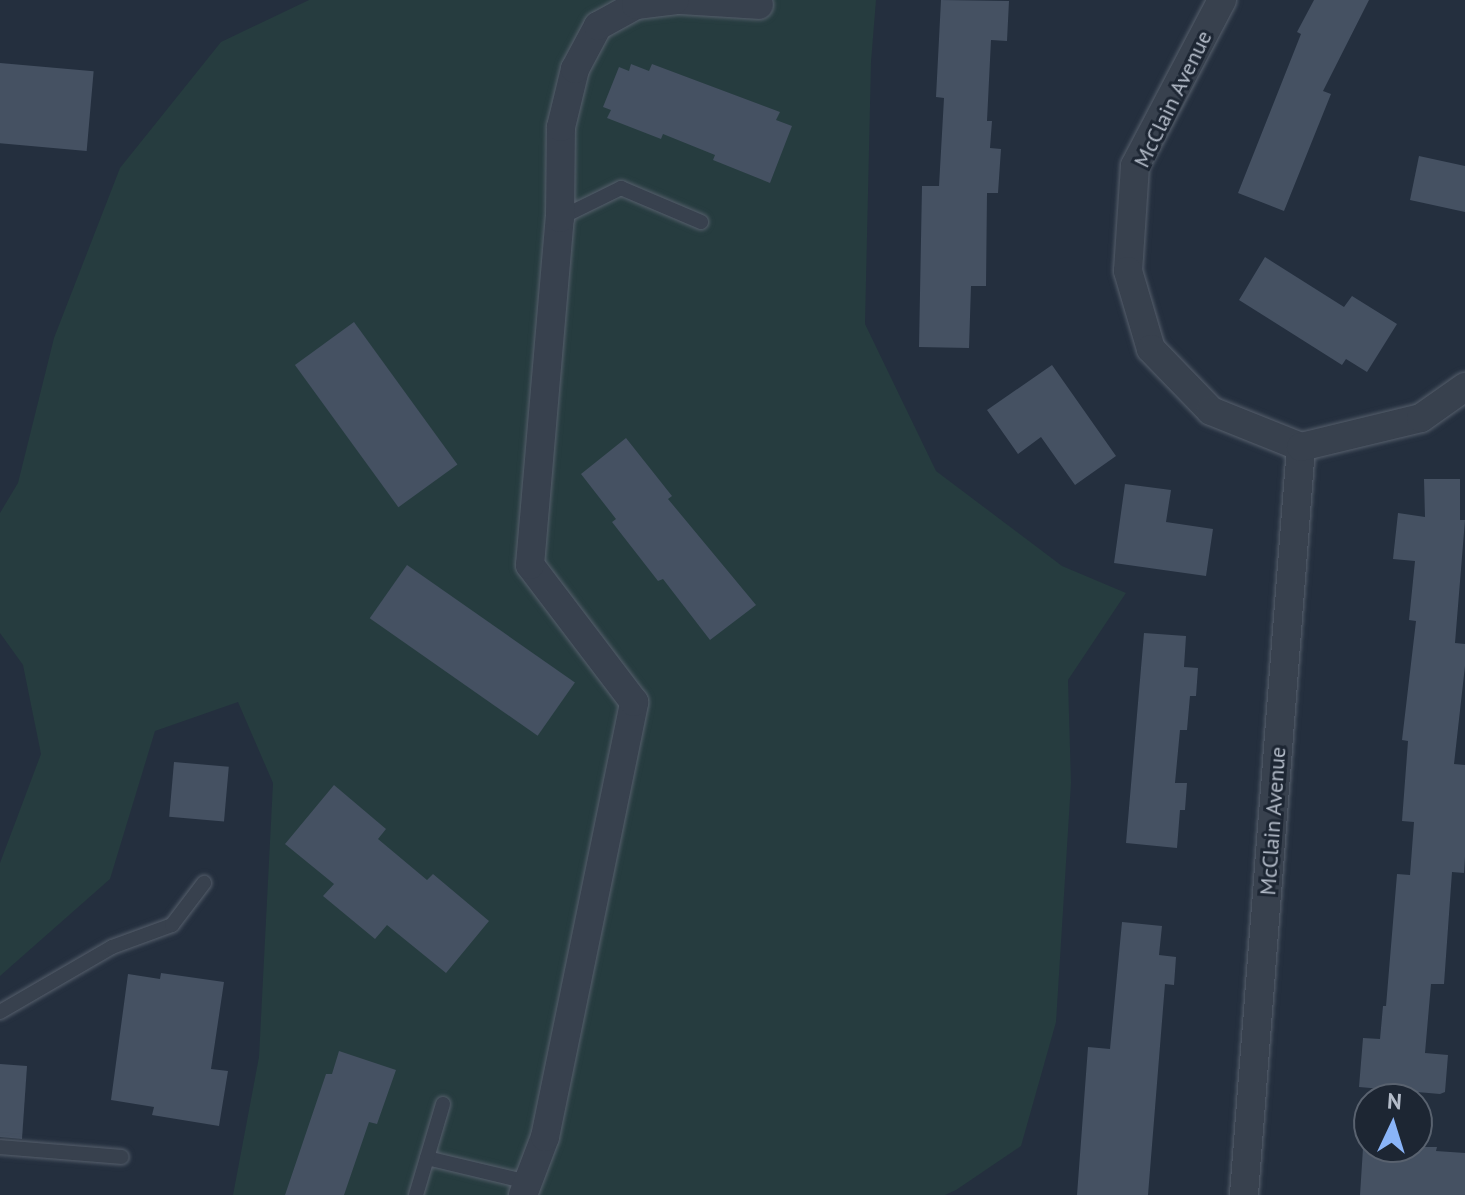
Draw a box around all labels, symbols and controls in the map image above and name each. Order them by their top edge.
street label: McClain Avenue [1128,26,1218,172]
street label: McClain Avenue [1255,745,1291,897]
north arrow [1353,1083,1433,1163]
text: N [1386,1087,1403,1116]

